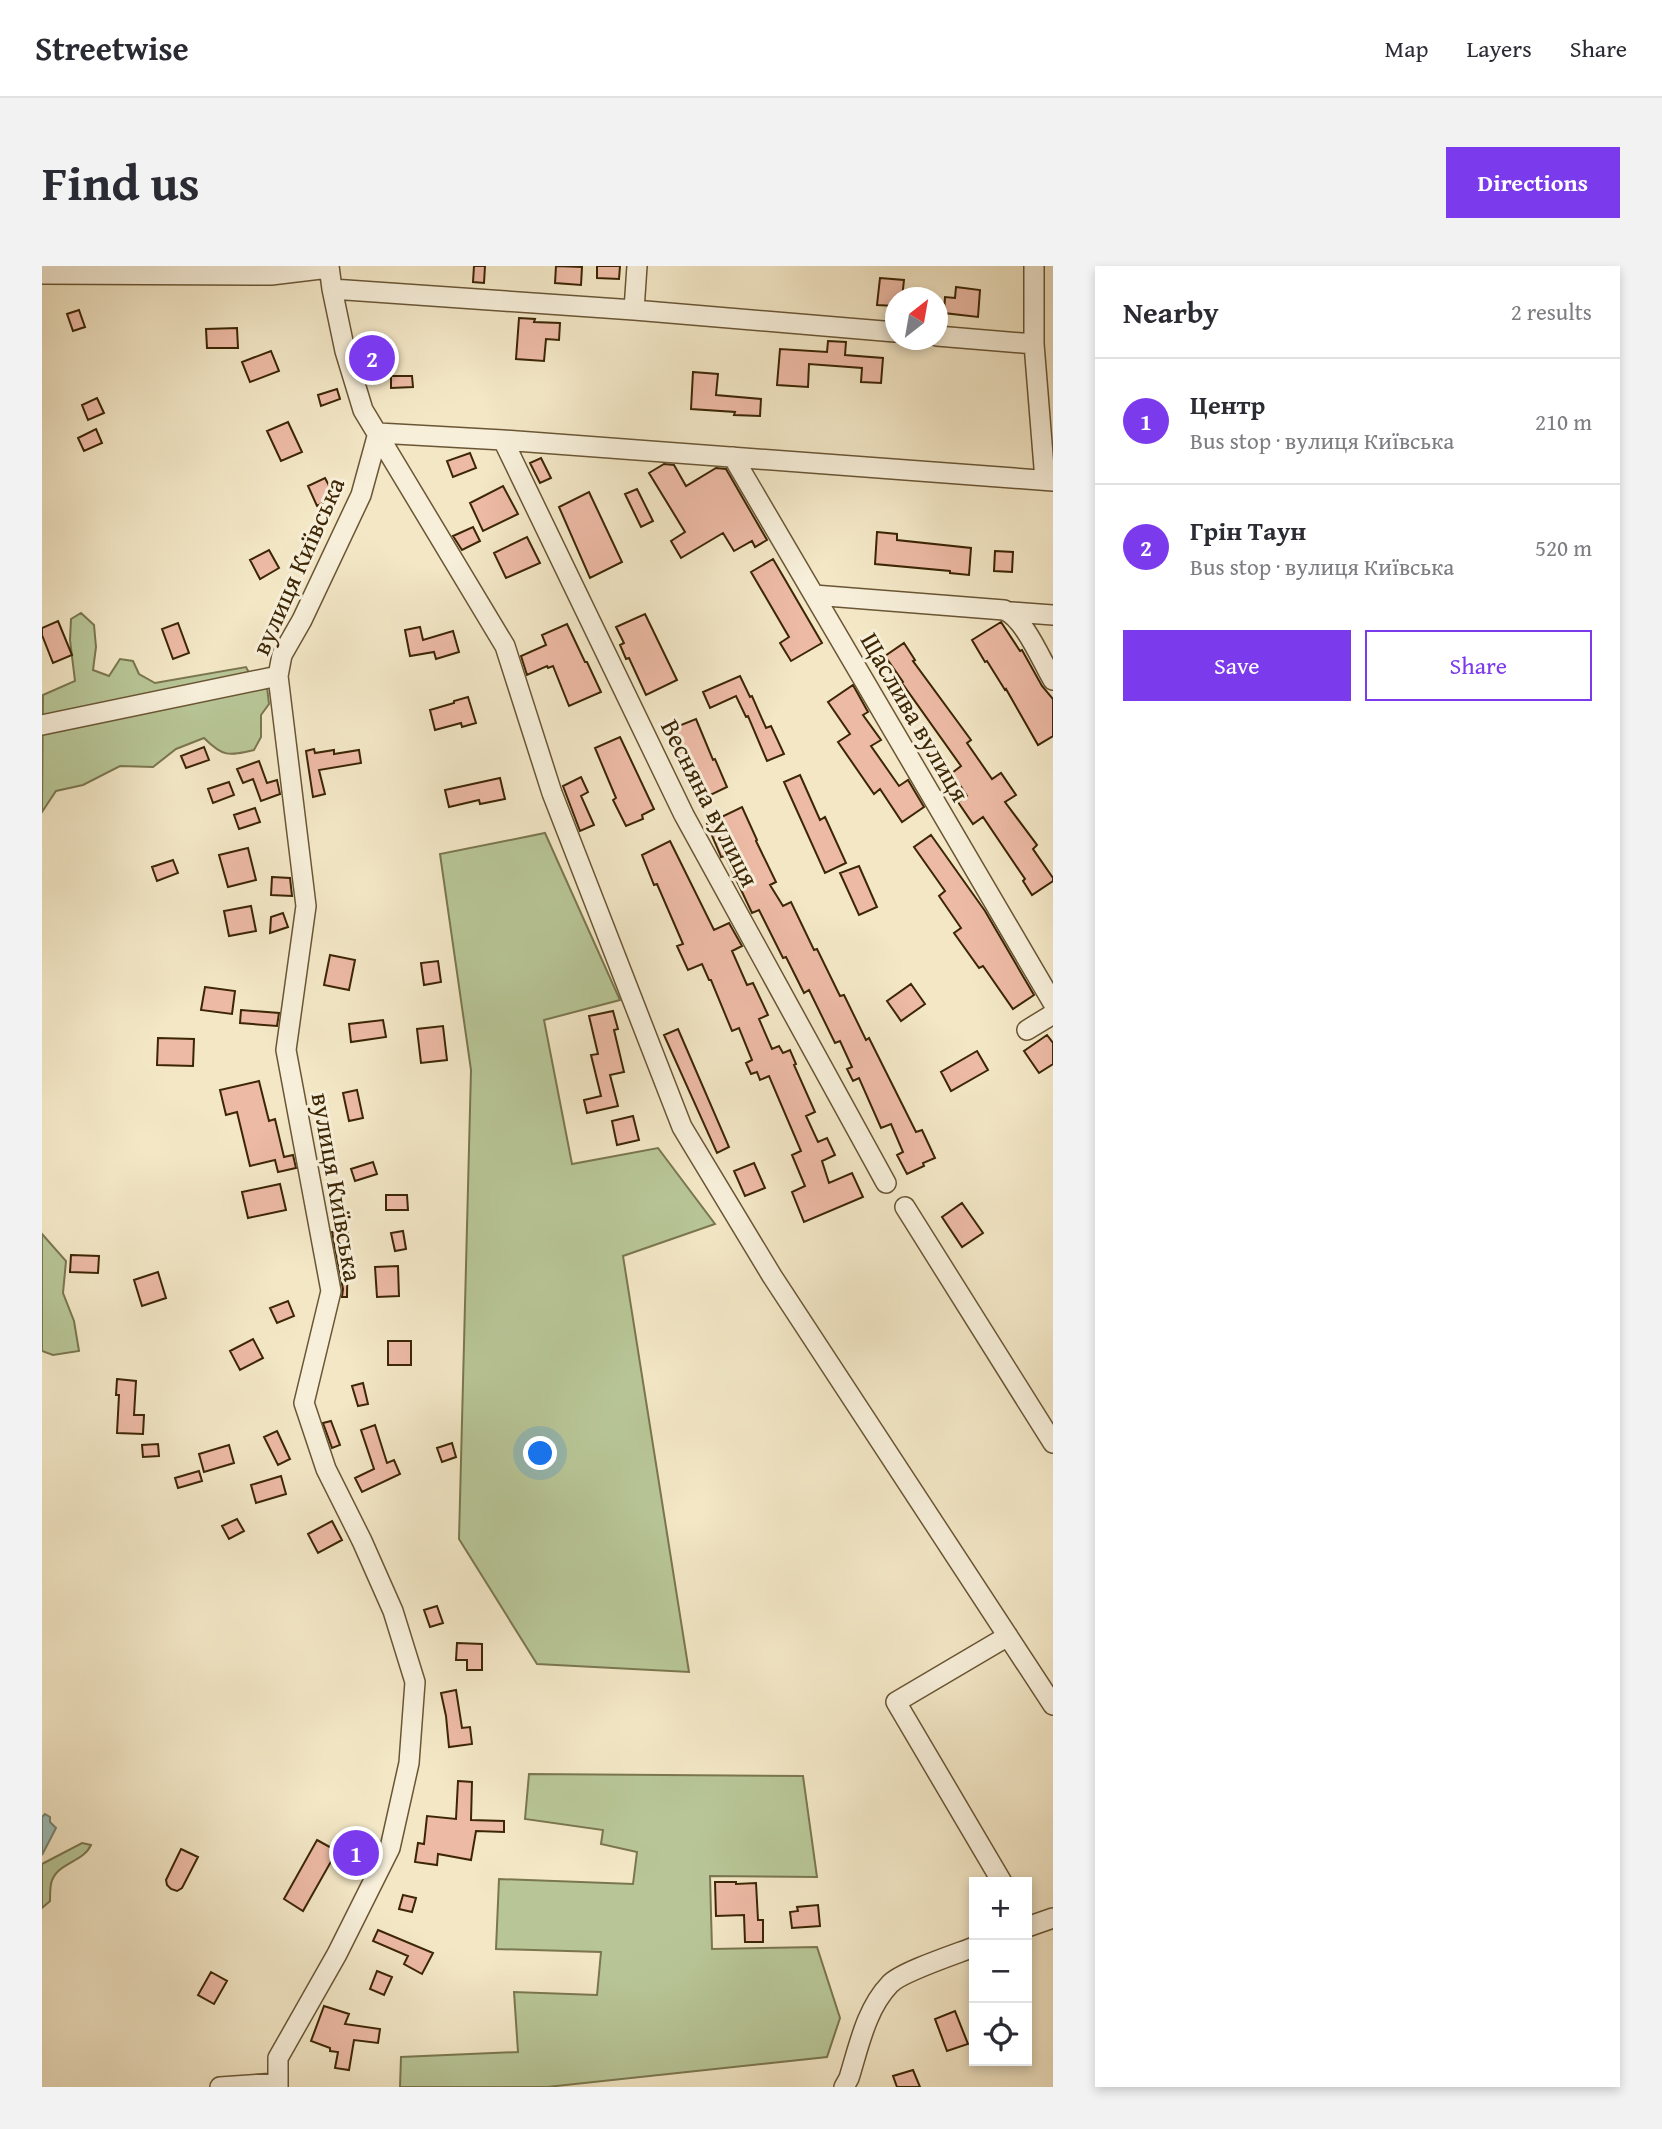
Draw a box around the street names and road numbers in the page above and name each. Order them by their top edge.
street label: вулиця Київська [241,470,354,661]
street label: Щаслива вулиця [851,625,980,809]
street label: Весняна вулиця [651,712,769,893]
street label: вулиця Київська [302,1089,373,1285]

